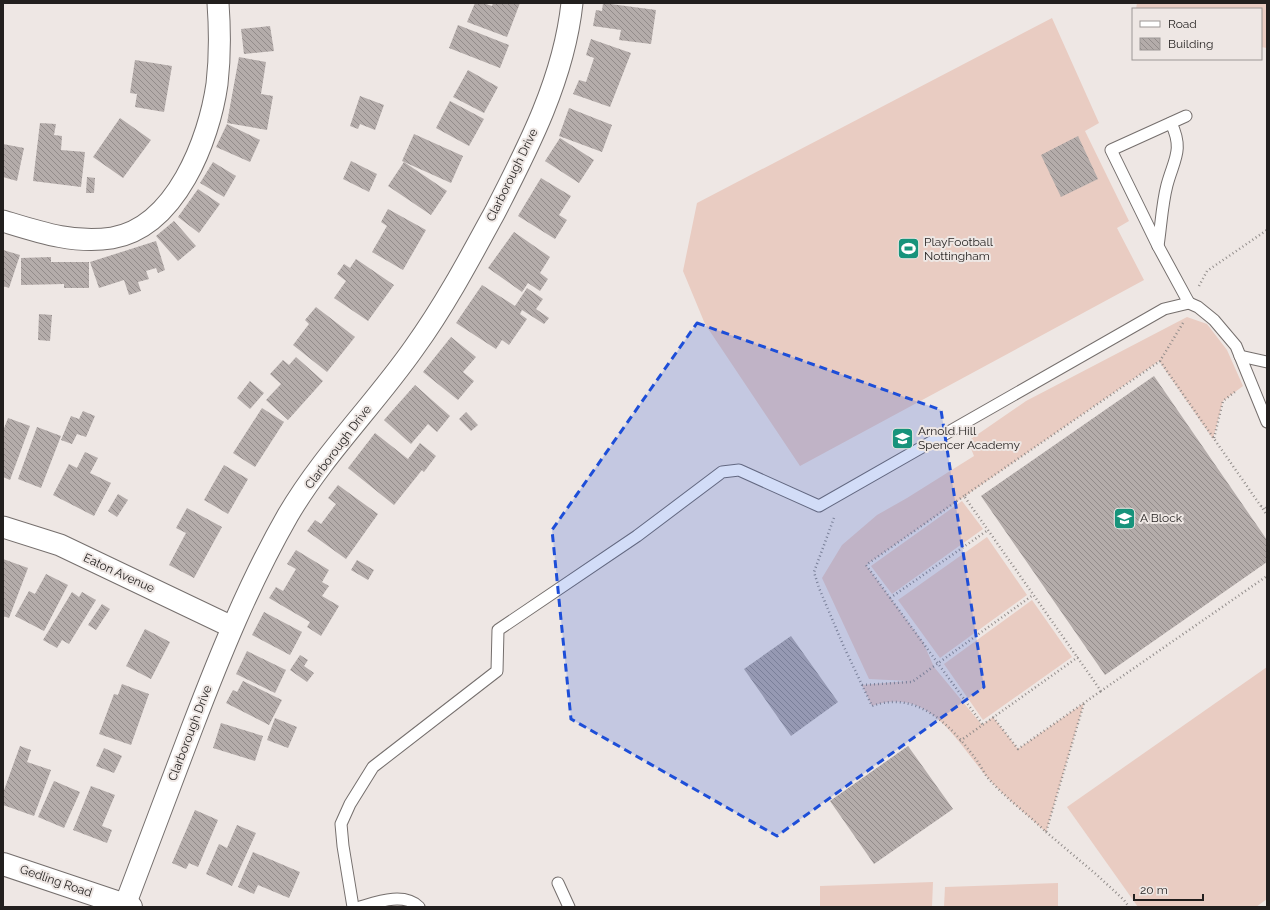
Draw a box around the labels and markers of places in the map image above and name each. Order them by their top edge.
place label: PlayFootball Nottingham [924,235,994,263]
sports icon: PlayFootball Nottingham [895,236,921,262]
place label: Arnold Hill Spencer Academy [918,424,1020,452]
school or university icon: Arnold Hill Spencer Academy [889,425,915,451]
school or university icon: A Block [1111,505,1137,531]
place label: A Block [1140,511,1183,525]

